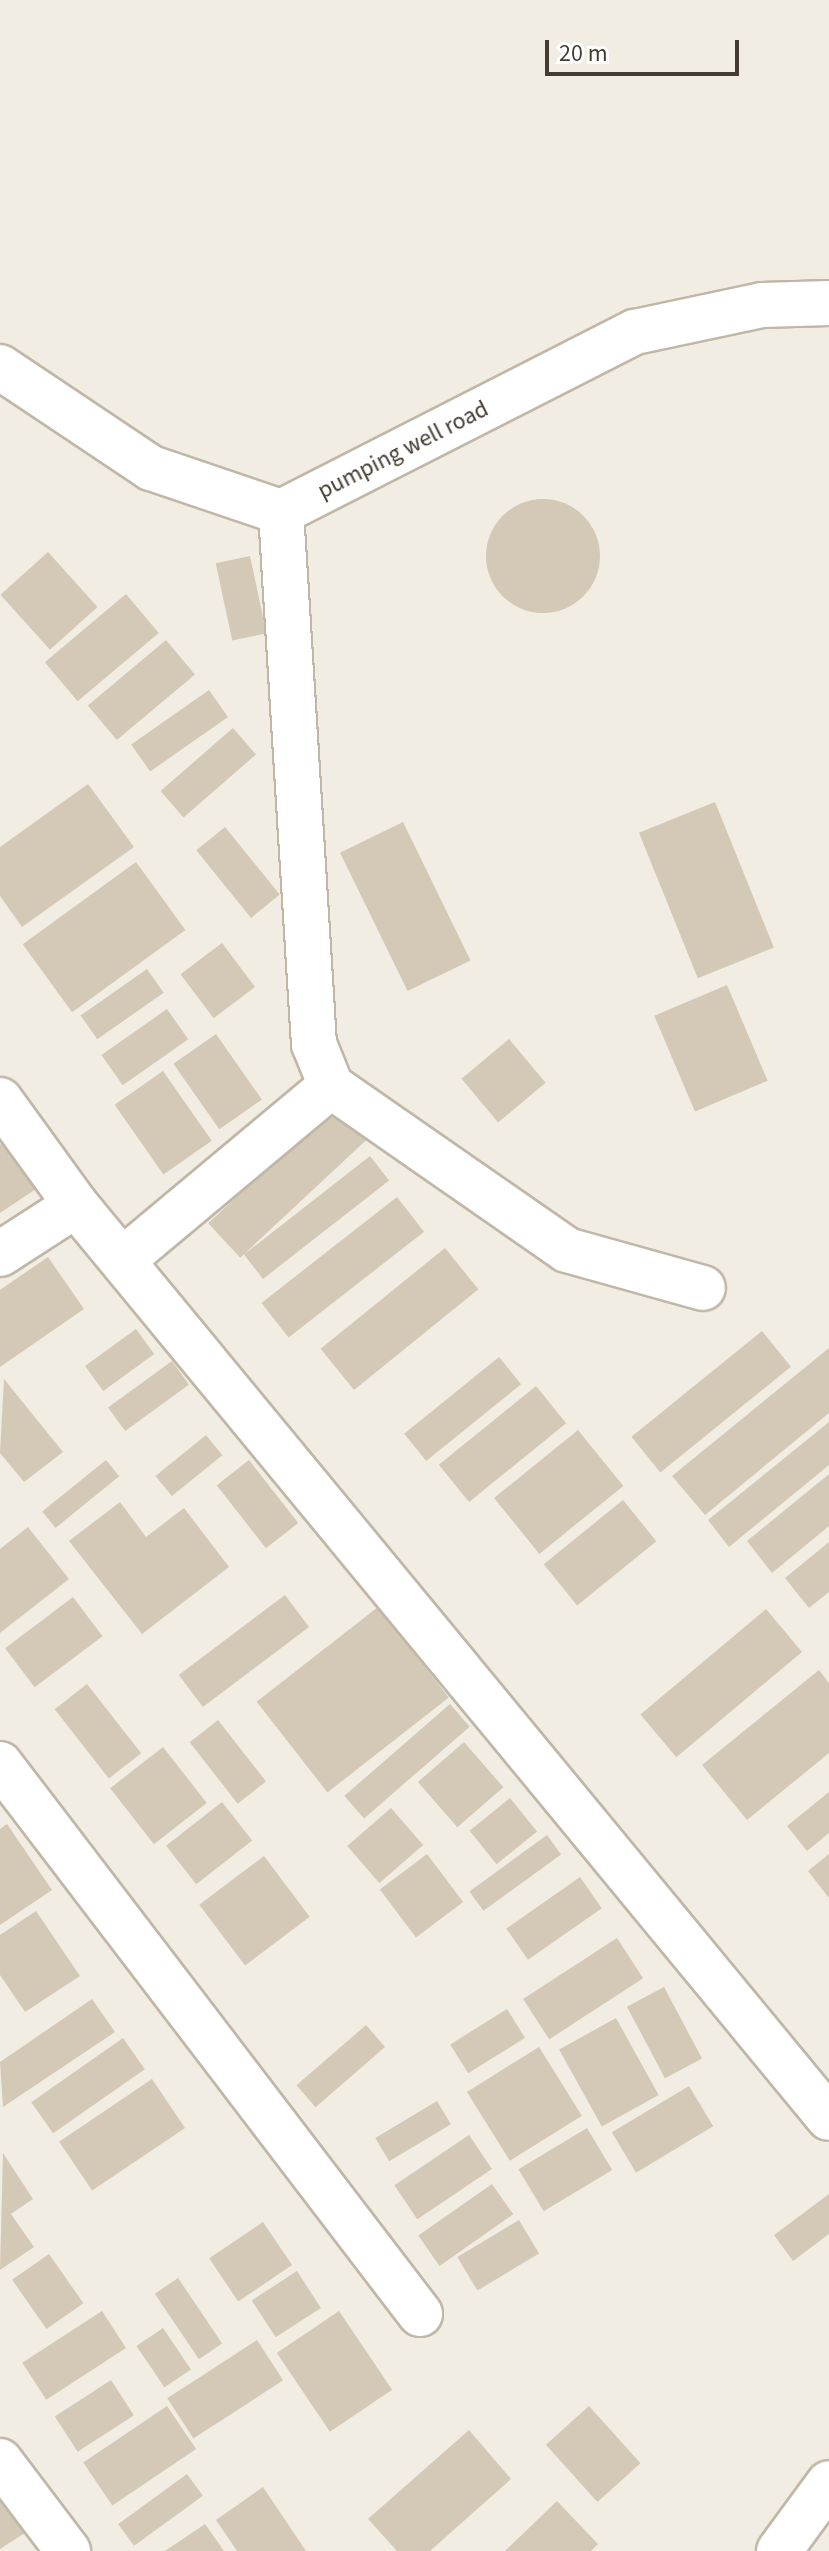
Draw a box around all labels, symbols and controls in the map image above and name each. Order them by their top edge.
scale bar [549,24,743,74]
text: 20 m [559,36,608,71]
street label: pumping well road [313,395,493,505]

